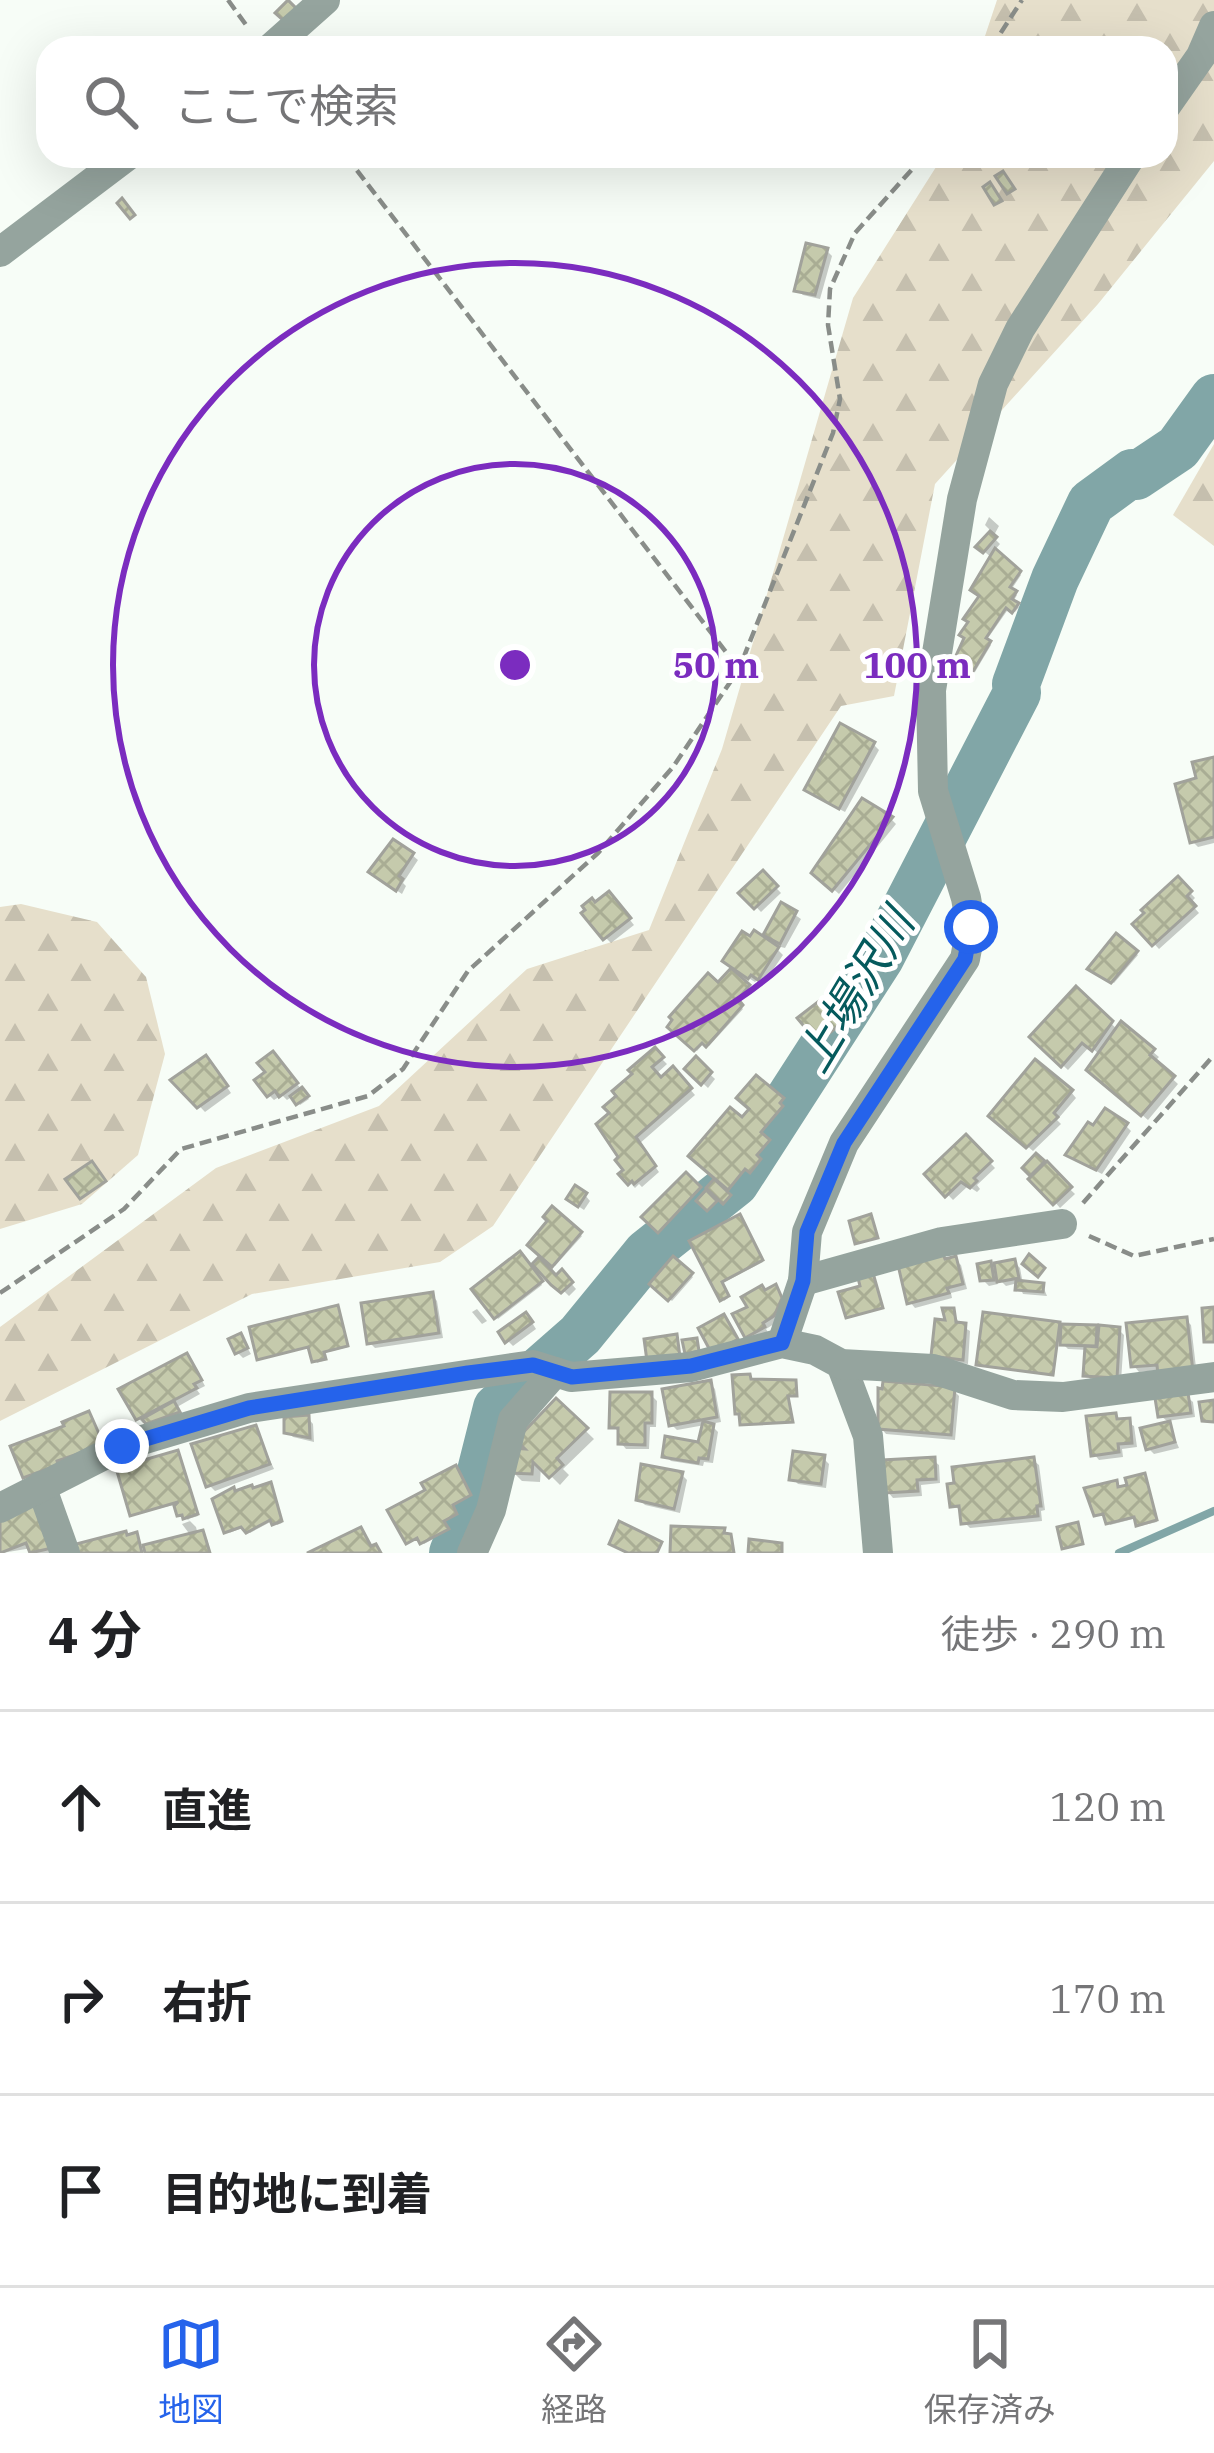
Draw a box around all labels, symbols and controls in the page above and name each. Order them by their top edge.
search box [36,36,1178,168]
icon: search [78,69,144,135]
text: ここで検索 [174,76,399,134]
text: 50 m [673,641,759,688]
text: 100 m [863,641,971,688]
centre of rings [494,644,536,686]
water label: 上場沢川 [783,894,927,1082]
route start [944,900,998,954]
route end [95,1419,149,1473]
text: 4 分 [48,1601,141,1667]
text: 徒歩 · 290 m [941,1608,1166,1659]
icon: ahead [48,1774,114,1840]
text: 直進 [162,1780,252,1838]
text: 120 m [1050,1781,1166,1832]
icon: right [48,1966,114,2032]
text: 右折 [162,1972,252,2030]
text: 170 m [1050,1973,1166,2024]
icon: arrive [48,2158,114,2224]
text: 目的地に到着 [162,2164,432,2222]
tab: 地図 [158,2311,224,2431]
tab: 経路 [541,2311,607,2431]
tab: 保存済み [924,2311,1056,2431]

